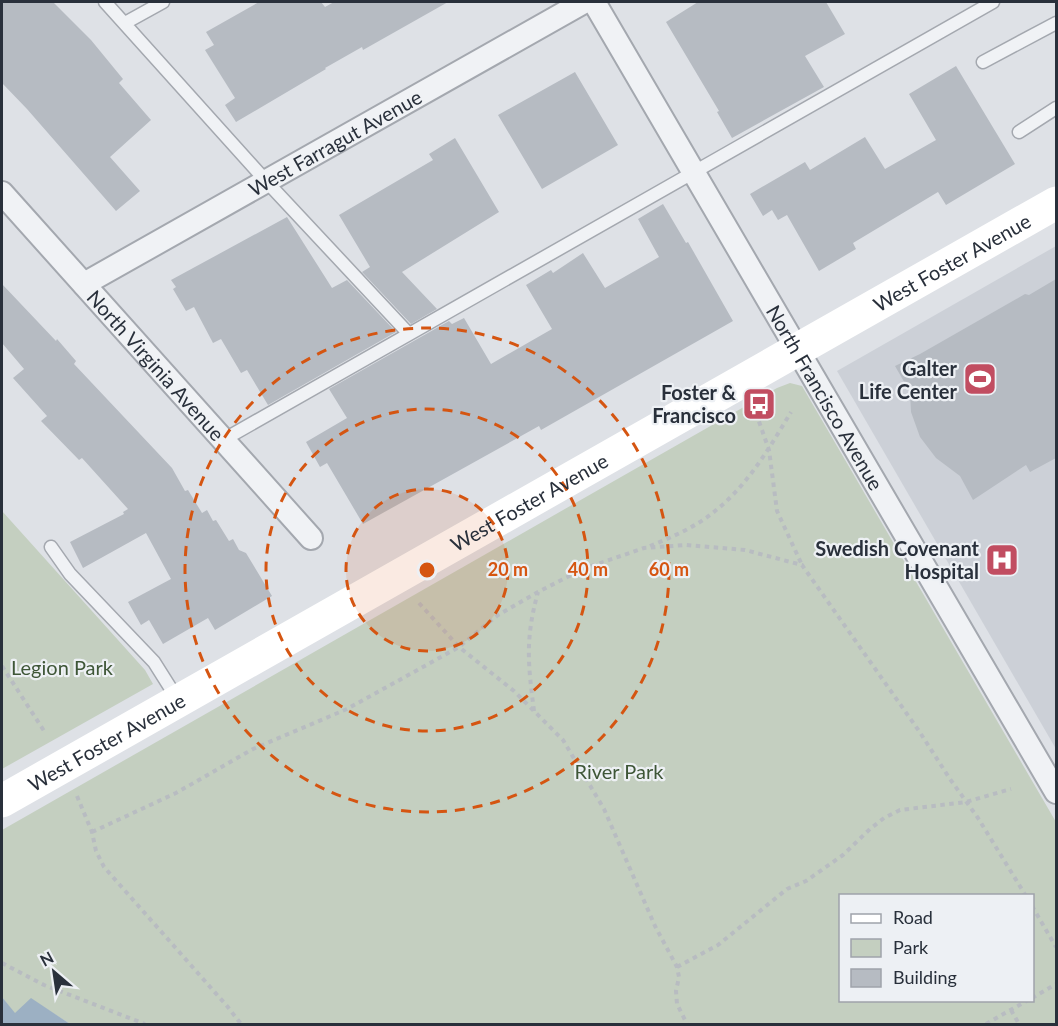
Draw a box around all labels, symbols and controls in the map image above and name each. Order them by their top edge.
street label: West Farragut Avenue [244,84,426,201]
street label: West Foster Avenue [869,208,1035,316]
street label: North Virginia Avenue [83,285,230,445]
street label: North Francisco Avenue [762,301,889,494]
place label: Galter Life Center [859,356,958,403]
sports icon: Galter Life Center [962,361,998,397]
place label: Foster & Francisco [652,380,737,427]
bus stop icon: Foster & Francisco [741,386,777,422]
street label: West Foster Avenue [446,448,612,556]
place label: Swedish Covenant Hospital [815,536,980,583]
hospital icon: Swedish Covenant Hospital [984,542,1020,578]
text: 20 m [488,558,528,580]
text: 40 m [568,558,608,580]
text: 60 m [649,558,689,580]
centre of rings [417,560,437,580]
park label: Legion Park [11,655,114,679]
street label: West Foster Avenue [24,688,189,796]
park label: River Park [575,759,664,783]
legend [839,894,1034,1002]
text: Road [893,906,933,928]
text: Park [893,936,929,958]
north arrow [24,942,84,1002]
text: N [36,947,56,970]
text: Building [893,966,957,988]

